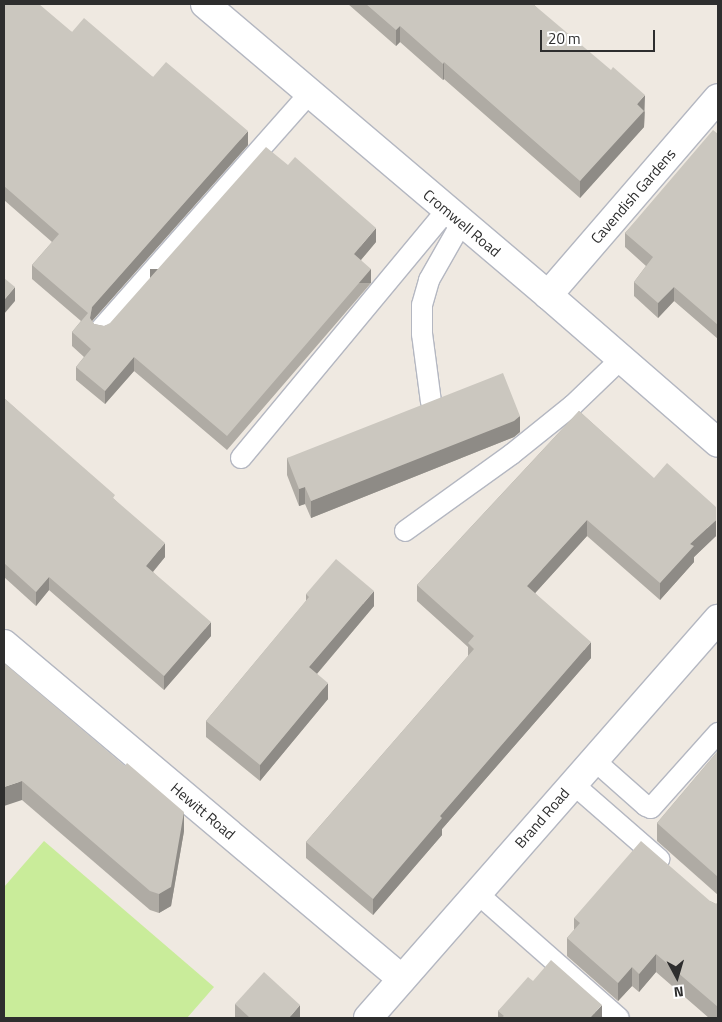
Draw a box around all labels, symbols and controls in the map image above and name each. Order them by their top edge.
scale bar [542,20,657,52]
text: 20 m [548,27,581,50]
street label: Cavendish Gardens [587,145,679,247]
street label: Cromwell Road [420,186,504,260]
street label: Hewitt Road [167,779,239,843]
street label: Brand Road [511,784,573,852]
north arrow [652,952,702,1002]
text: N [673,981,685,1003]

